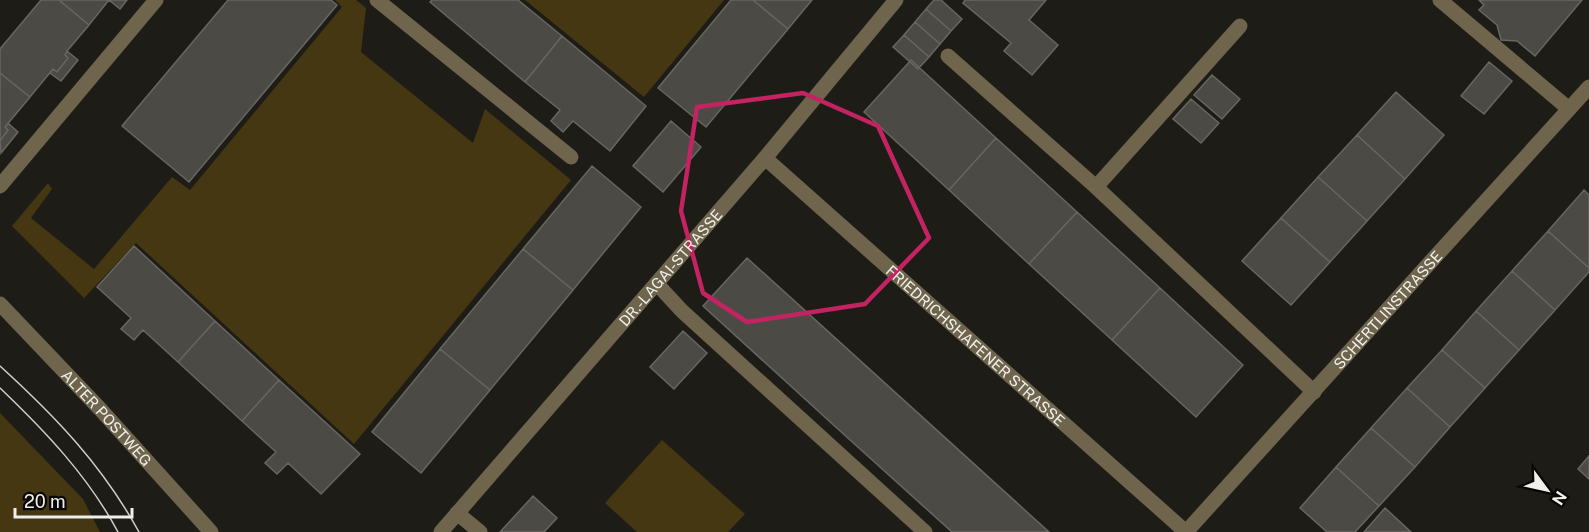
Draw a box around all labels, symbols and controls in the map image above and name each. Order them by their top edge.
street label: DR.-LAGAI-STRASSE [615,206,725,329]
street label: SCHERTLINSTRASSE [1330,247,1445,372]
street label: FRIEDRICHSHAFENER STRASSE [883,261,1069,429]
street label: ALTER POSTWEG [59,366,155,469]
north arrow [1517,460,1577,520]
scale bar [15,481,132,519]
text: N [1548,487,1571,508]
text: 20 m [24,491,66,512]

